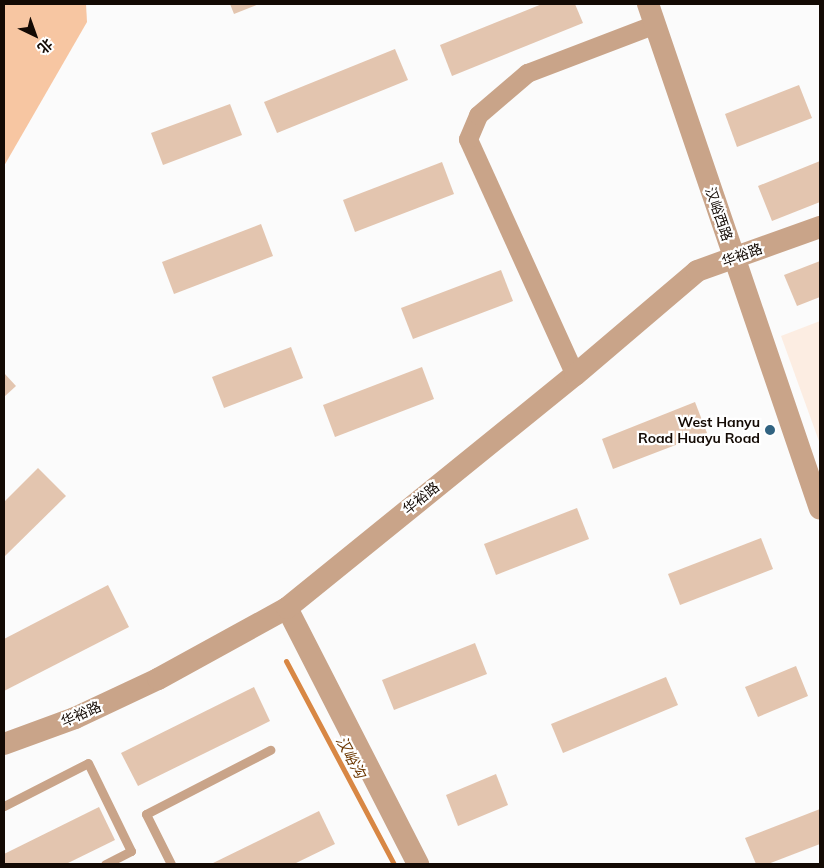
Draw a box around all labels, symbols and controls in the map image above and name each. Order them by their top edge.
north arrow [10,10,60,60]
text: 北 [34,35,56,58]
street label: 汉峪西路 [702,185,736,243]
street label: 华裕路 [719,240,765,270]
place label: West Hanyu Road Huayu Road [638,414,760,447]
marker: West Hanyu Road Huayu Road [764,424,776,436]
street label: 华裕路 [399,478,443,518]
street label: 华裕路 [58,698,104,730]
water label: 汉峪沟 [332,733,370,781]

